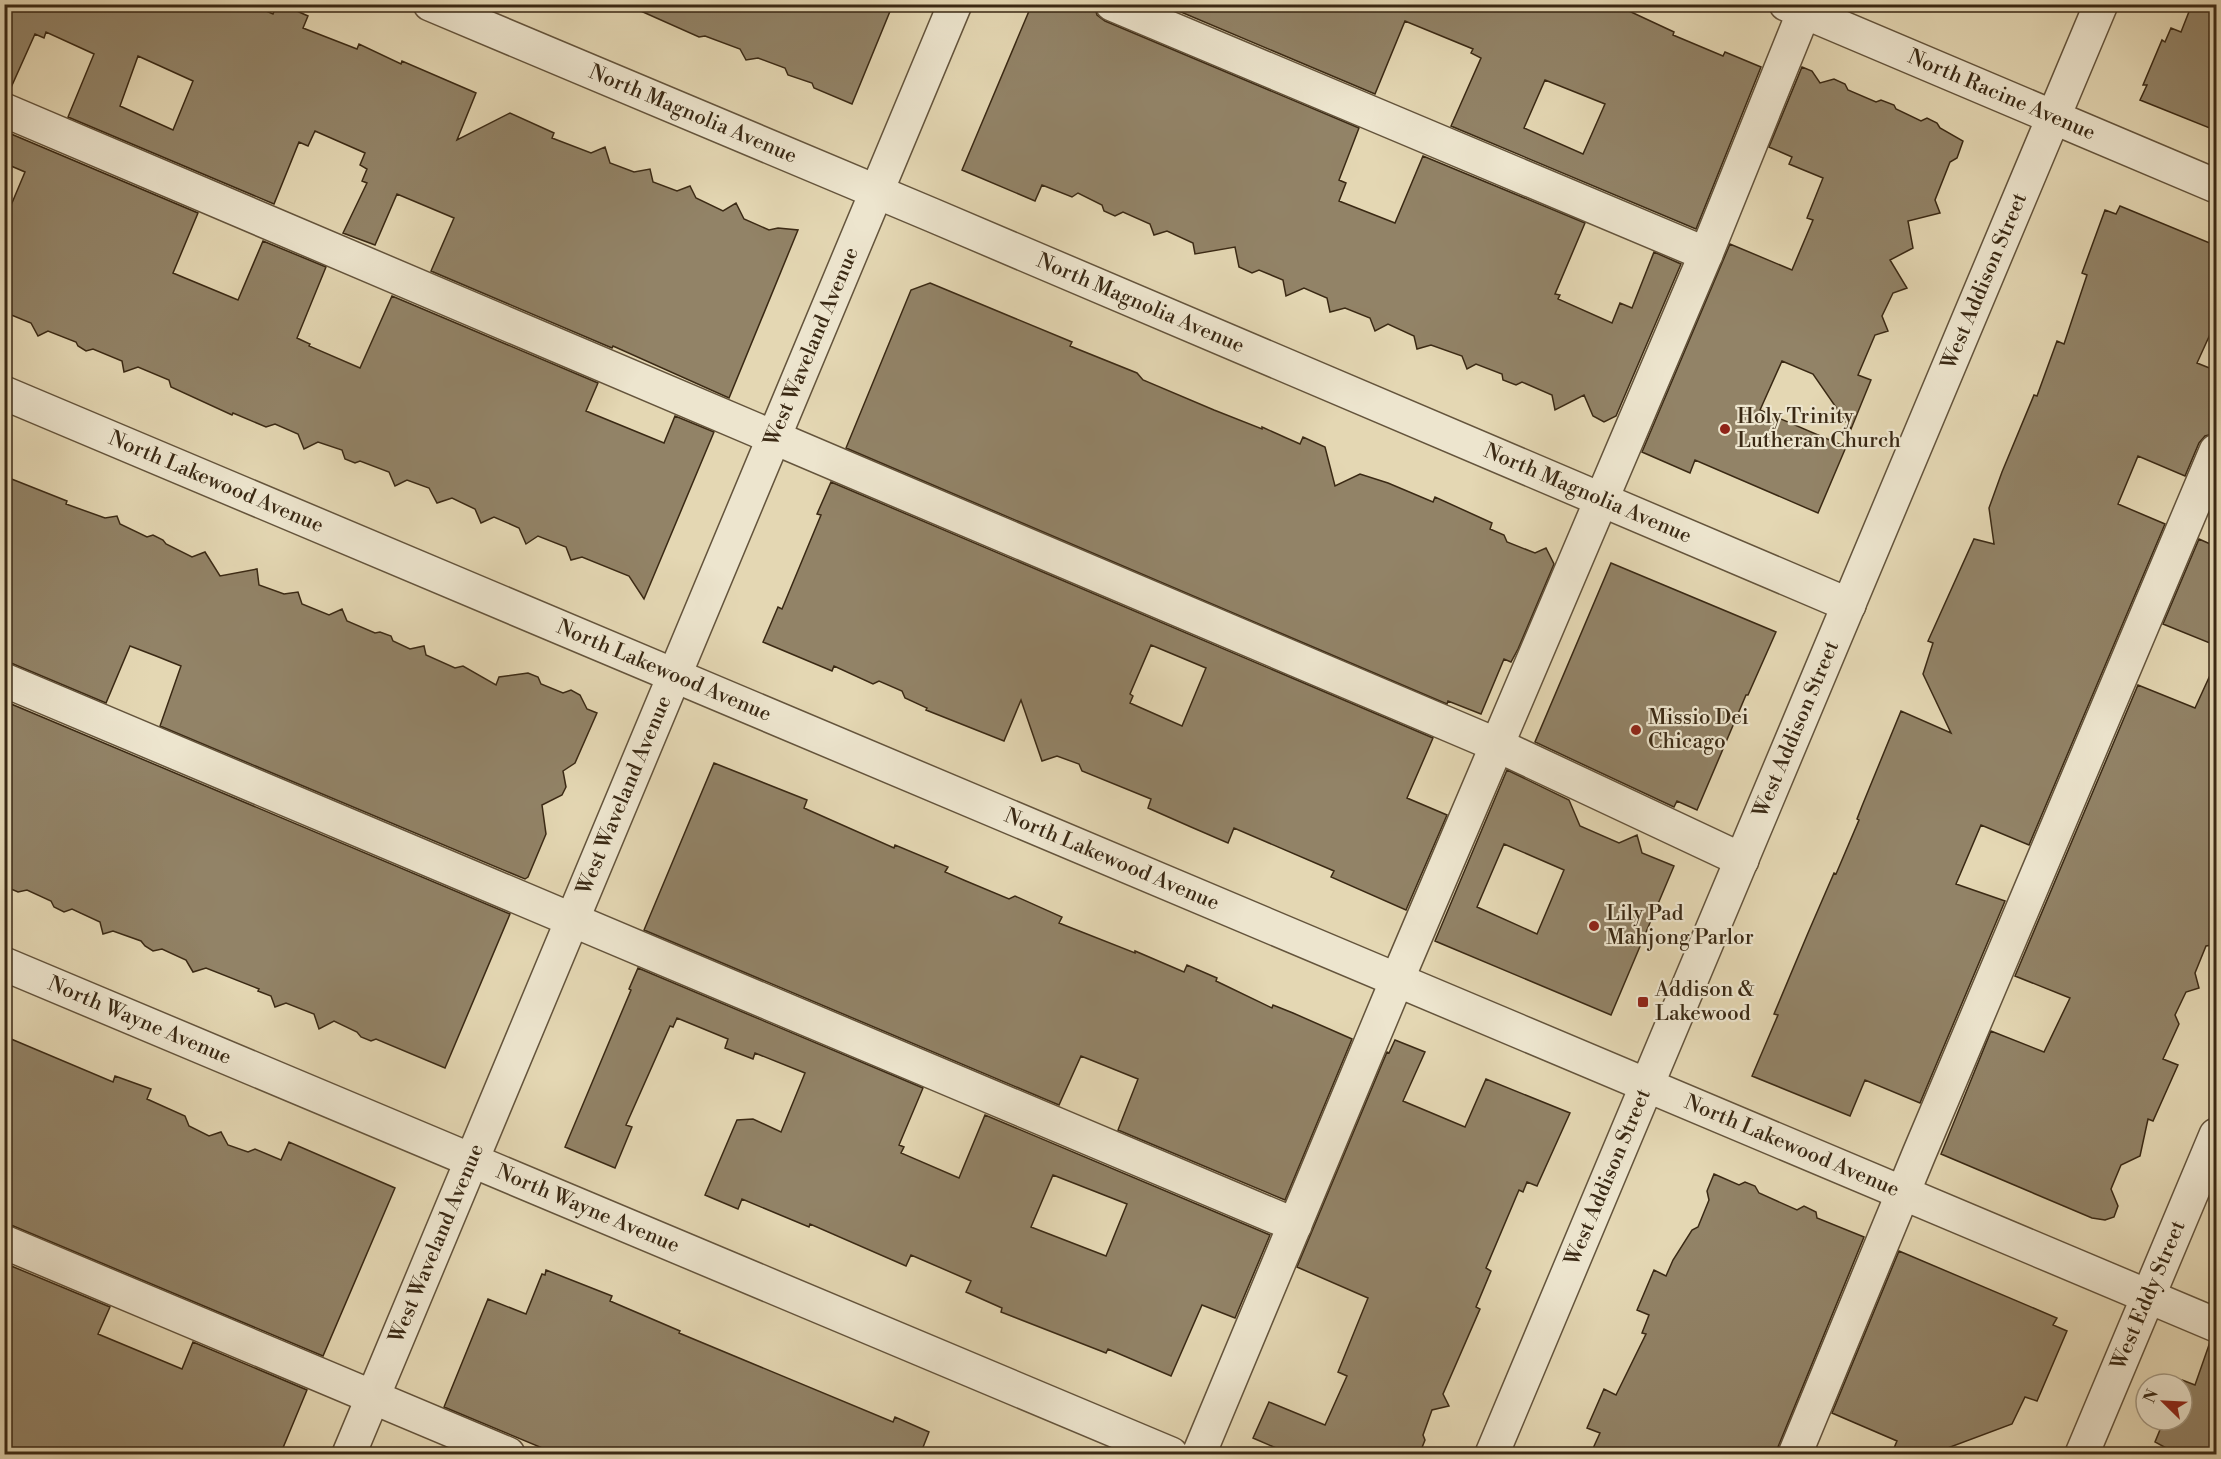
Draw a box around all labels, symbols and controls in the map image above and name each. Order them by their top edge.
street label: North Racine Avenue [1904,44,2099,146]
street label: North Magnolia Avenue [585,59,801,170]
street label: West Addison Street [1936,188,2033,374]
street label: West Waveland Avenue [758,243,865,451]
street label: North Magnolia Avenue [1033,248,1248,359]
place label: Holy Trinity Lutheran Church [1737,404,1901,454]
marker: Holy Trinity Lutheran Church [1718,422,1732,436]
street label: North Lakewood Avenue [105,426,327,539]
street label: North Magnolia Avenue [1480,438,1695,549]
street label: North Lakewood Avenue [552,614,775,728]
street label: West Addison Street [1747,637,1845,823]
street label: West Waveland Avenue [571,692,677,900]
place label: Missio Dei Chicago [1648,705,1749,755]
marker: Missio Dei Chicago [1629,723,1643,737]
street label: North Lakewood Avenue [1000,803,1223,916]
place label: Lily Pad Mahjong Parlor [1606,901,1754,951]
marker: Lily Pad Mahjong Parlor [1587,919,1601,933]
street label: North Wayne Avenue [44,971,235,1071]
place label: Addison & Lakewood [1654,977,1755,1027]
marker: Addison & Lakewood [1636,995,1650,1009]
street label: West Addison Street [1559,1085,1657,1271]
street label: North Lakewood Avenue [1680,1089,1903,1203]
street label: West Waveland Avenue [383,1140,490,1348]
street label: North Wayne Avenue [492,1159,683,1259]
street label: West Eddy Street [2105,1216,2192,1375]
north arrow [2134,1372,2194,1432]
text: N [2140,1386,2163,1406]

